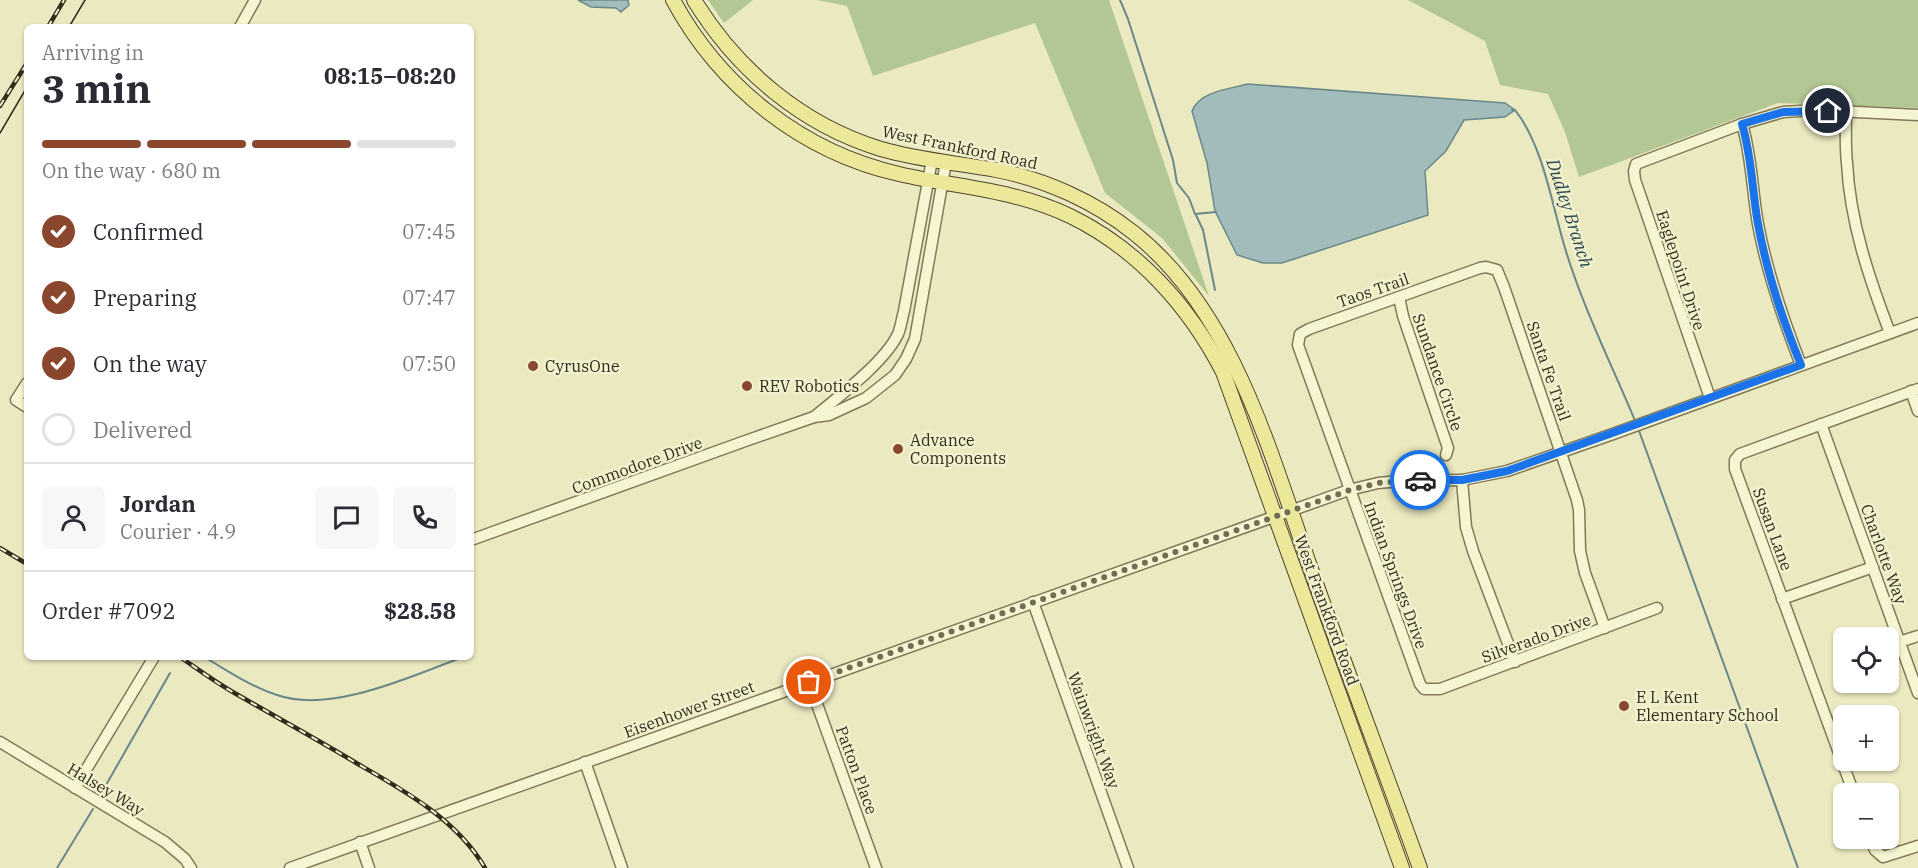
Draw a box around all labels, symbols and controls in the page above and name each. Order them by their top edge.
text: Arriving in [42,39,144,66]
text: 08:15–08:20 [324,61,456,90]
text: 3 min [42,63,151,114]
pin [1802,85,1853,136]
icon: home [1811,94,1844,127]
street label: West Frankford Road [880,121,1040,173]
water label: Dudley Branch [1541,155,1598,270]
text: On the way · 680 m [42,157,221,184]
street label: Eaglepoint Drive [1652,207,1710,333]
icon: check [42,215,75,248]
text: Confirmed [93,217,204,246]
text: 07:45 [402,218,456,245]
street label: Taos Trail [1334,268,1412,312]
icon: check [42,281,75,314]
text: Preparing [93,283,197,312]
text: 07:47 [402,284,456,311]
street label: Sundance Circle [1409,311,1467,433]
street label: Santa Fe Trail [1523,319,1575,424]
icon: check [42,347,75,380]
text: On the way [93,349,207,378]
text: 07:50 [402,350,456,377]
place label: CyrusOne [545,356,619,376]
marker: CyrusOne [526,359,540,373]
place label: REV Robotics [759,376,859,396]
marker: REV Robotics [740,379,754,393]
text: Delivered [93,415,192,444]
place label: Advance Components [910,430,1006,468]
street label: Commodore Drive [569,432,705,498]
marker: Advance Components [891,442,905,456]
courier [1390,450,1450,510]
icon: car [1404,464,1437,497]
street label: Susan Lane [1749,485,1797,573]
button: person [42,486,105,549]
button: chat [315,486,378,549]
button: phone [393,486,456,549]
text: Jordan [120,489,196,518]
street label: Indian Springs Drive [1360,499,1432,651]
street label: Charlotte Way [1857,501,1912,607]
text: Courier · 4.9 [120,518,236,545]
street label: West Frankford Road [1290,532,1364,688]
text: Order #7092 [42,596,176,625]
text: $28.58 [384,596,456,625]
street label: Silverado Drive [1479,609,1593,667]
map controls [1833,627,1899,849]
button: locate [1833,627,1899,693]
pin [783,656,834,707]
icon: bag [792,665,825,698]
street label: Wainwright Way [1064,669,1125,791]
street label: Eisenhower Street [621,676,757,742]
place label: E L Kent Elementary School [1636,687,1779,725]
marker: E L Kent Elementary School [1617,699,1631,713]
button: + [1833,705,1899,771]
street label: Patton Place [832,723,882,817]
street label: Halsey Way [64,758,149,820]
button: − [1833,783,1899,849]

